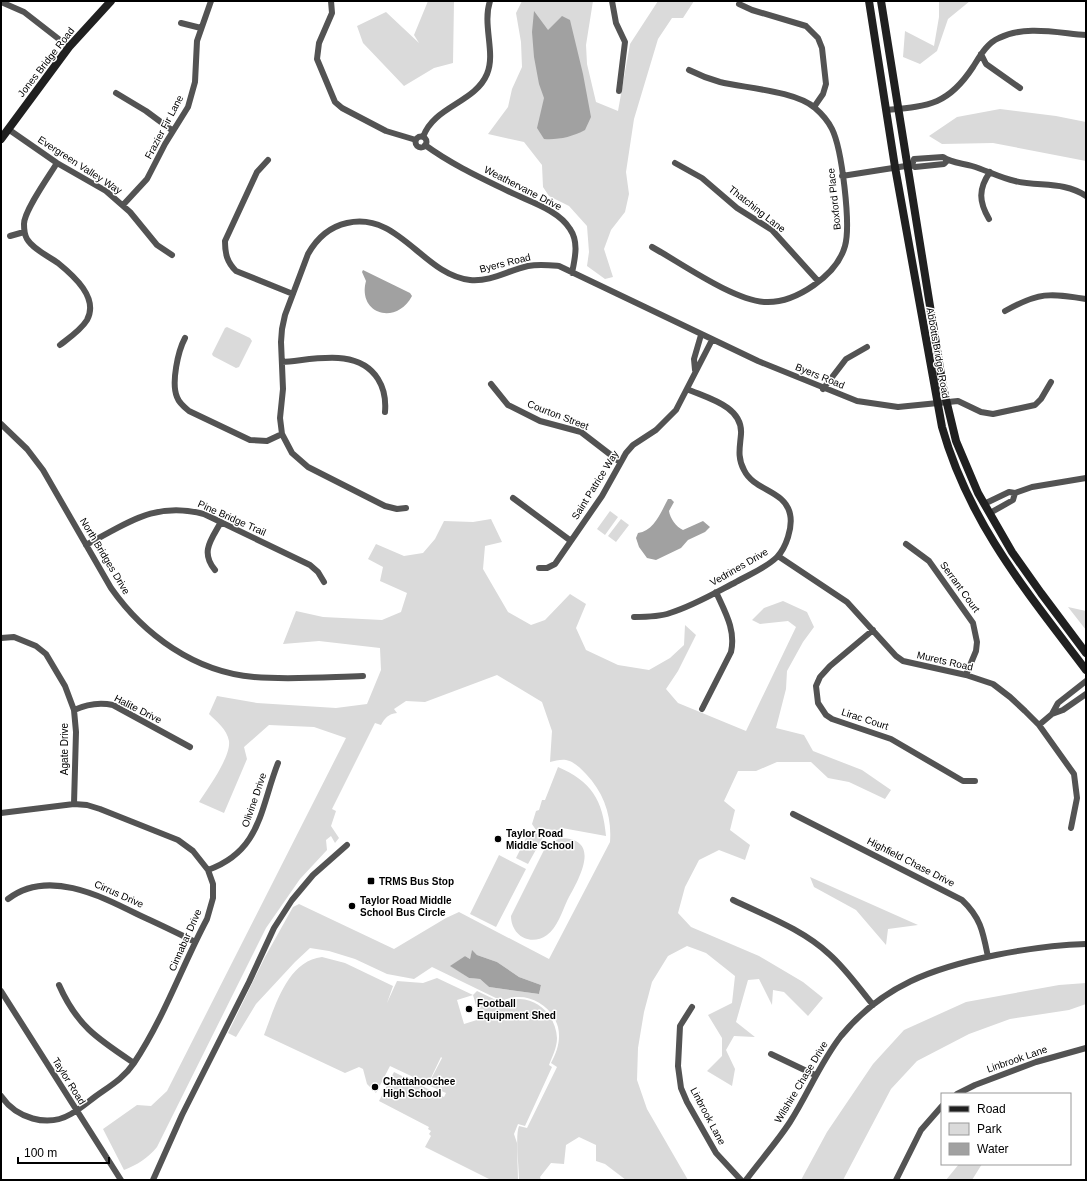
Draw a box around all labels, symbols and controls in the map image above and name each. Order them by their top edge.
street label: Jones Bridge Road [15,25,77,99]
street label: Frazier Fir Lane [143,93,186,161]
street label: Evergreen Valley Way [36,134,124,196]
street label: Weathervane Drive [482,164,564,212]
street label: Boxford Place [825,167,843,231]
street label: Thatching Lane [726,183,788,235]
street label: Byers Road [478,251,532,275]
street label: Abbotts Bridge Road [925,307,951,399]
street label: Byers Road [794,361,846,391]
street label: Courton Street [526,398,591,432]
street label: Saint Patrice Way [569,449,621,521]
street label: Pine Bridge Trail [196,498,268,538]
street label: North Bridges Drive [78,516,132,597]
street label: Vedrines Drive [708,546,770,588]
street label: Serrant Court [938,559,982,615]
street label: Murets Road [916,649,974,673]
street label: Halite Drive [112,692,164,726]
street label: Lirac Court [840,706,890,732]
street label: Agate Drive [59,722,70,775]
street label: Olivine Drive [240,771,269,829]
place label: Taylor Road Middle School [506,828,574,851]
marker: Taylor Road Middle School [493,834,503,844]
street label: Highfield Chase Drive [865,835,957,889]
marker: TRMS Bus Stop [366,876,376,886]
place label: TRMS Bus Stop [379,876,454,887]
street label: Cirrus Drive [93,878,146,910]
place label: Taylor Road Middle School Bus Circle [360,895,452,918]
marker: Taylor Road Middle School Bus Circle [347,901,357,911]
street label: Cinnabar Drive [166,907,204,973]
place label: Football Equipment Shed [477,998,556,1021]
marker: Football Equipment Shed [464,1004,474,1014]
street label: Wilshire Chase Drive [772,1039,830,1125]
street label: Linbrook Lane [985,1043,1049,1075]
street label: Taylor Road [50,1055,88,1107]
place label: Chattahoochee High School [383,1076,456,1099]
marker: Chattahoochee High School [370,1082,380,1092]
street label: Linbrook Lane [688,1085,728,1147]
legend [941,1093,1071,1165]
text: Road [977,1102,1006,1116]
text: Park [977,1122,1003,1136]
scale bar [18,1139,109,1165]
text: Water [977,1142,1009,1156]
text: 100 m [24,1146,57,1160]

